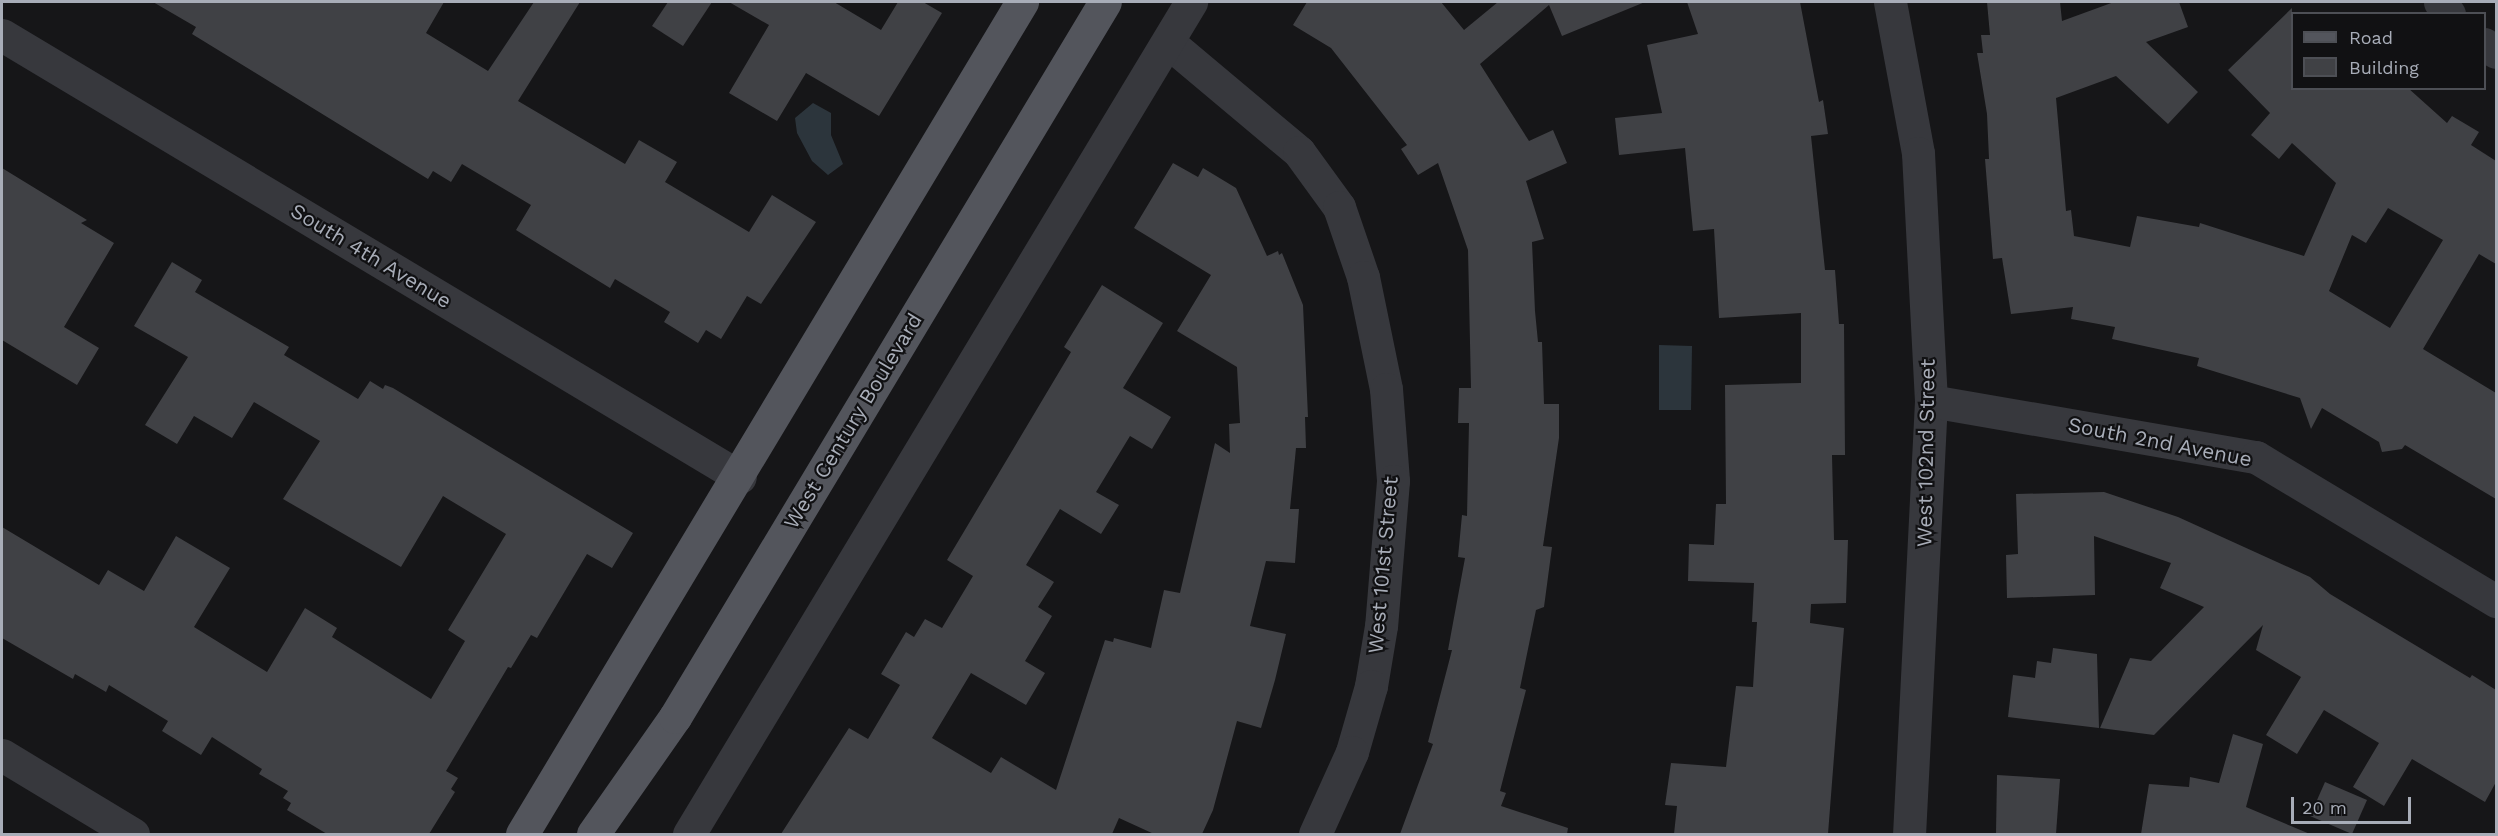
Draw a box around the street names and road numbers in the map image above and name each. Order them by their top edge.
street label: South 4th Avenue [286,198,456,314]
street label: West Century Boulevard [778,308,928,534]
street label: West 102nd Street [1912,358,1940,548]
street label: South 2nd Avenue [2065,412,2255,472]
street label: West 101st Street [1363,475,1403,655]

